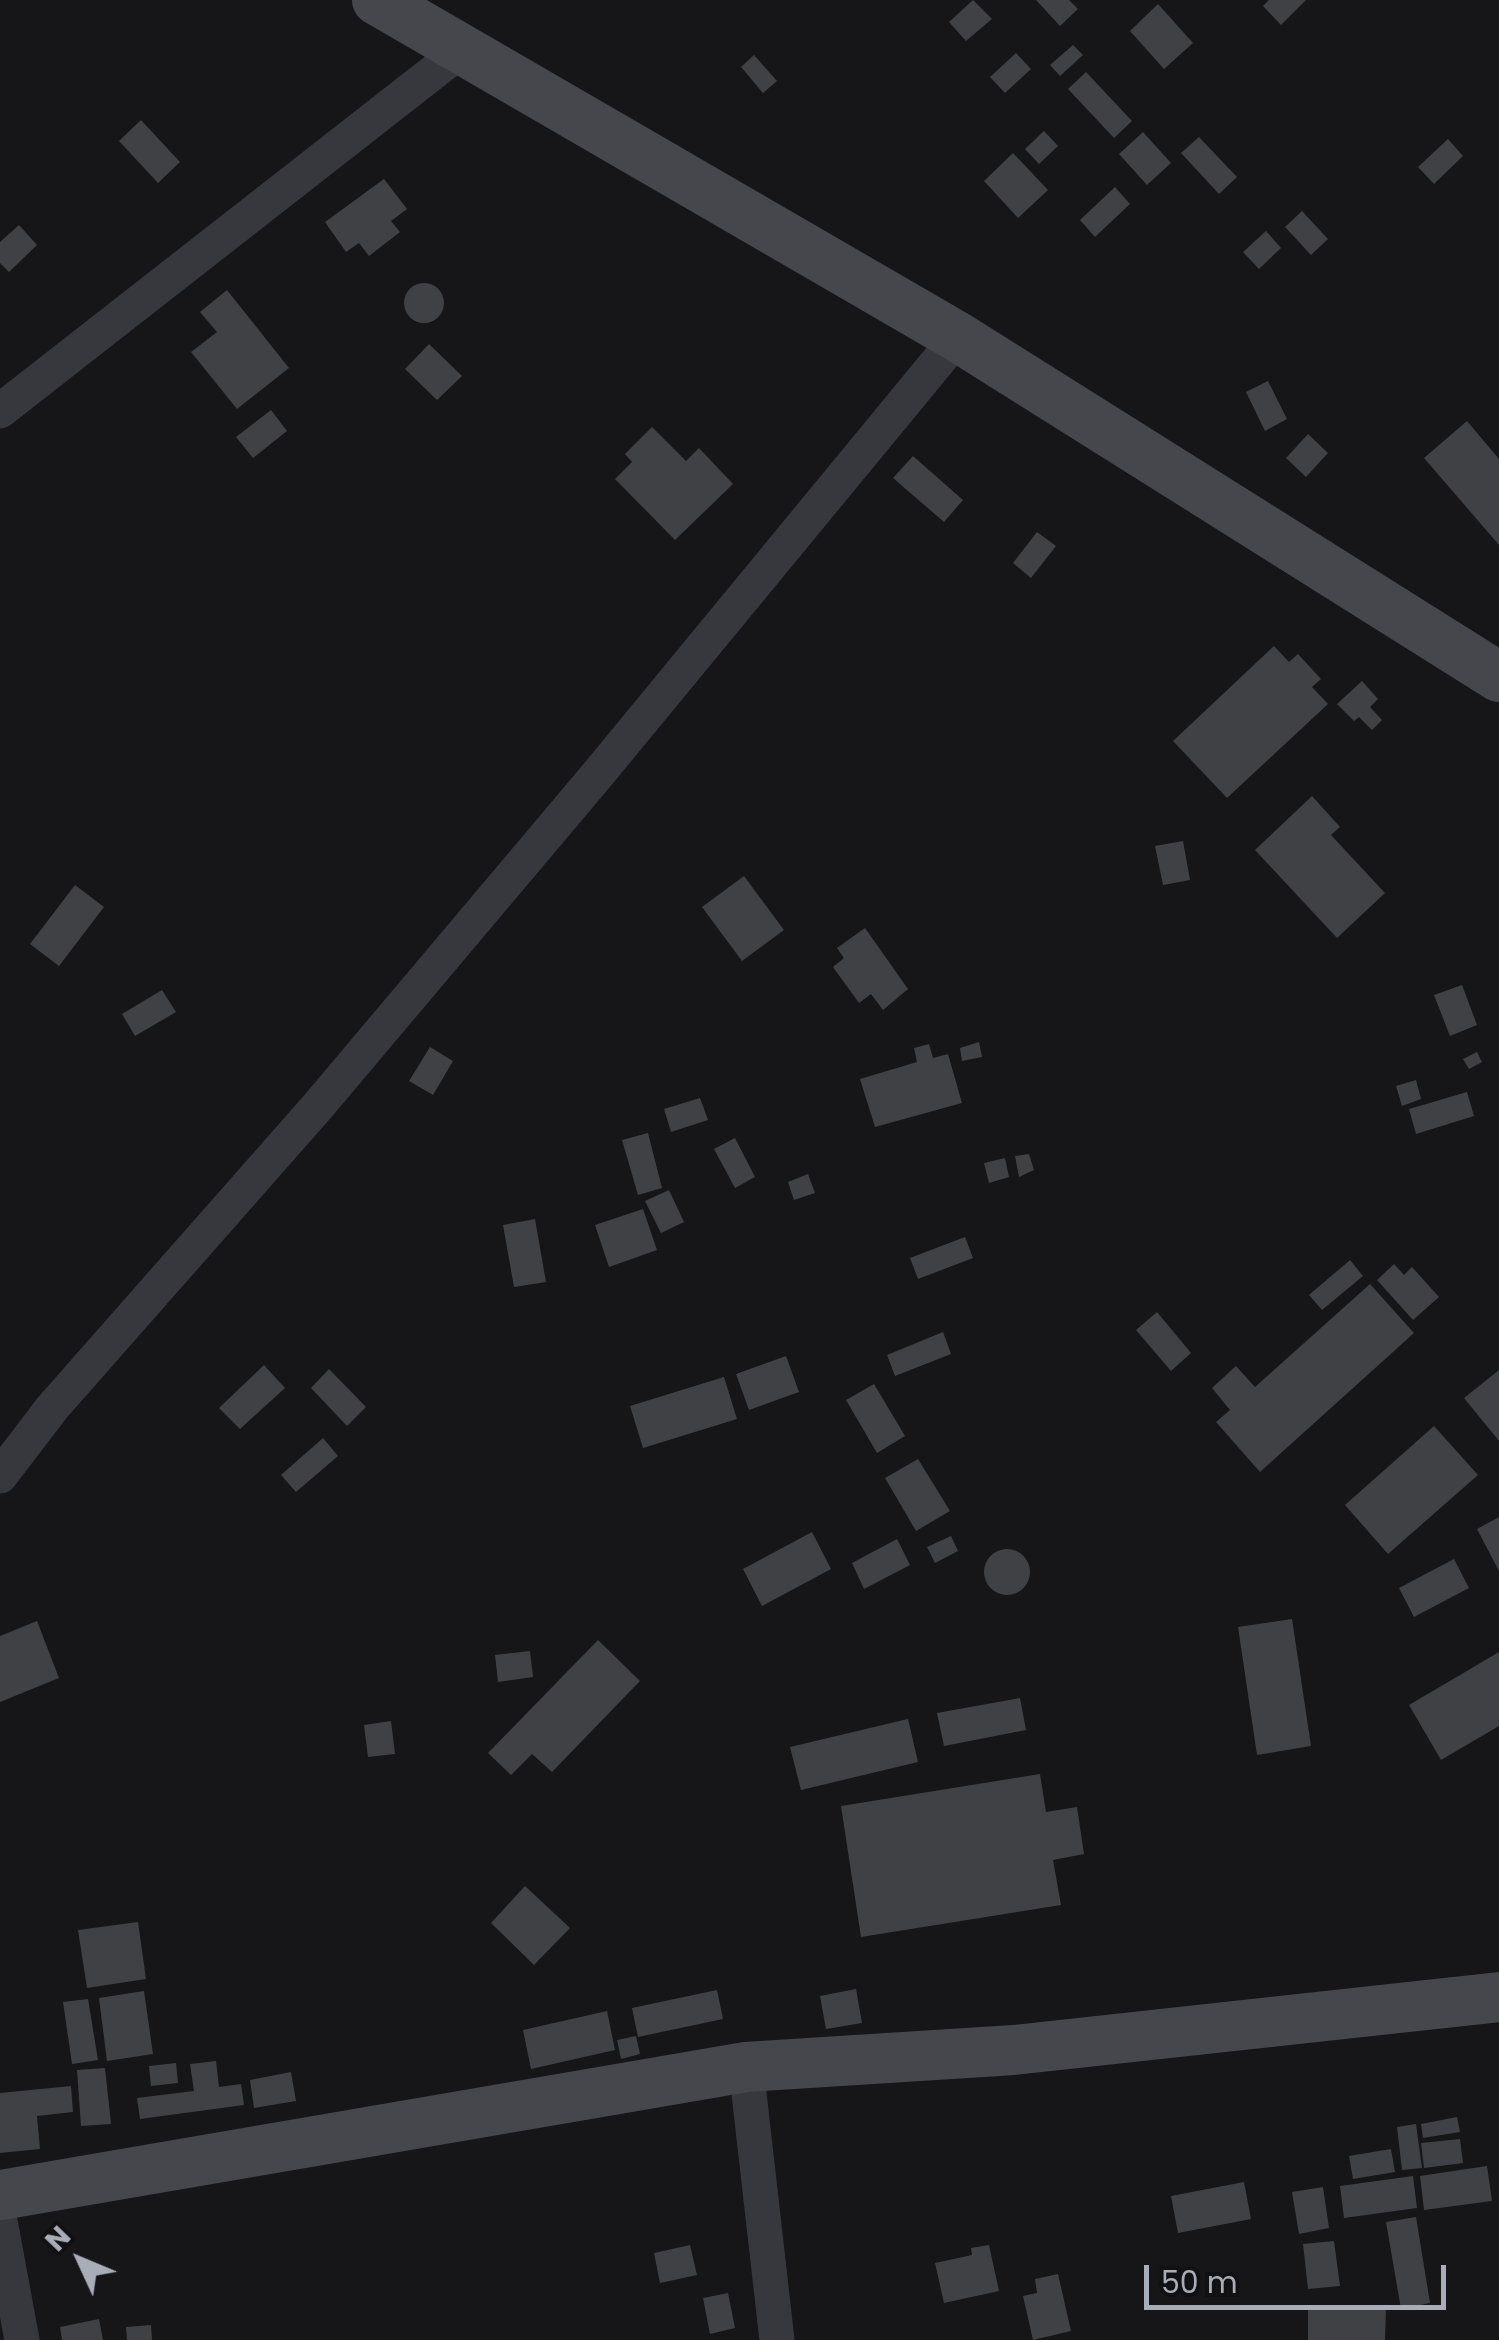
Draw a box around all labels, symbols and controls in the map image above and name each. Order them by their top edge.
north arrow [30,2210,130,2310]
text: N [37,2218,79,2260]
scale bar [1149,2245,1452,2307]
text: 50 m [1161,2261,1238,2304]

